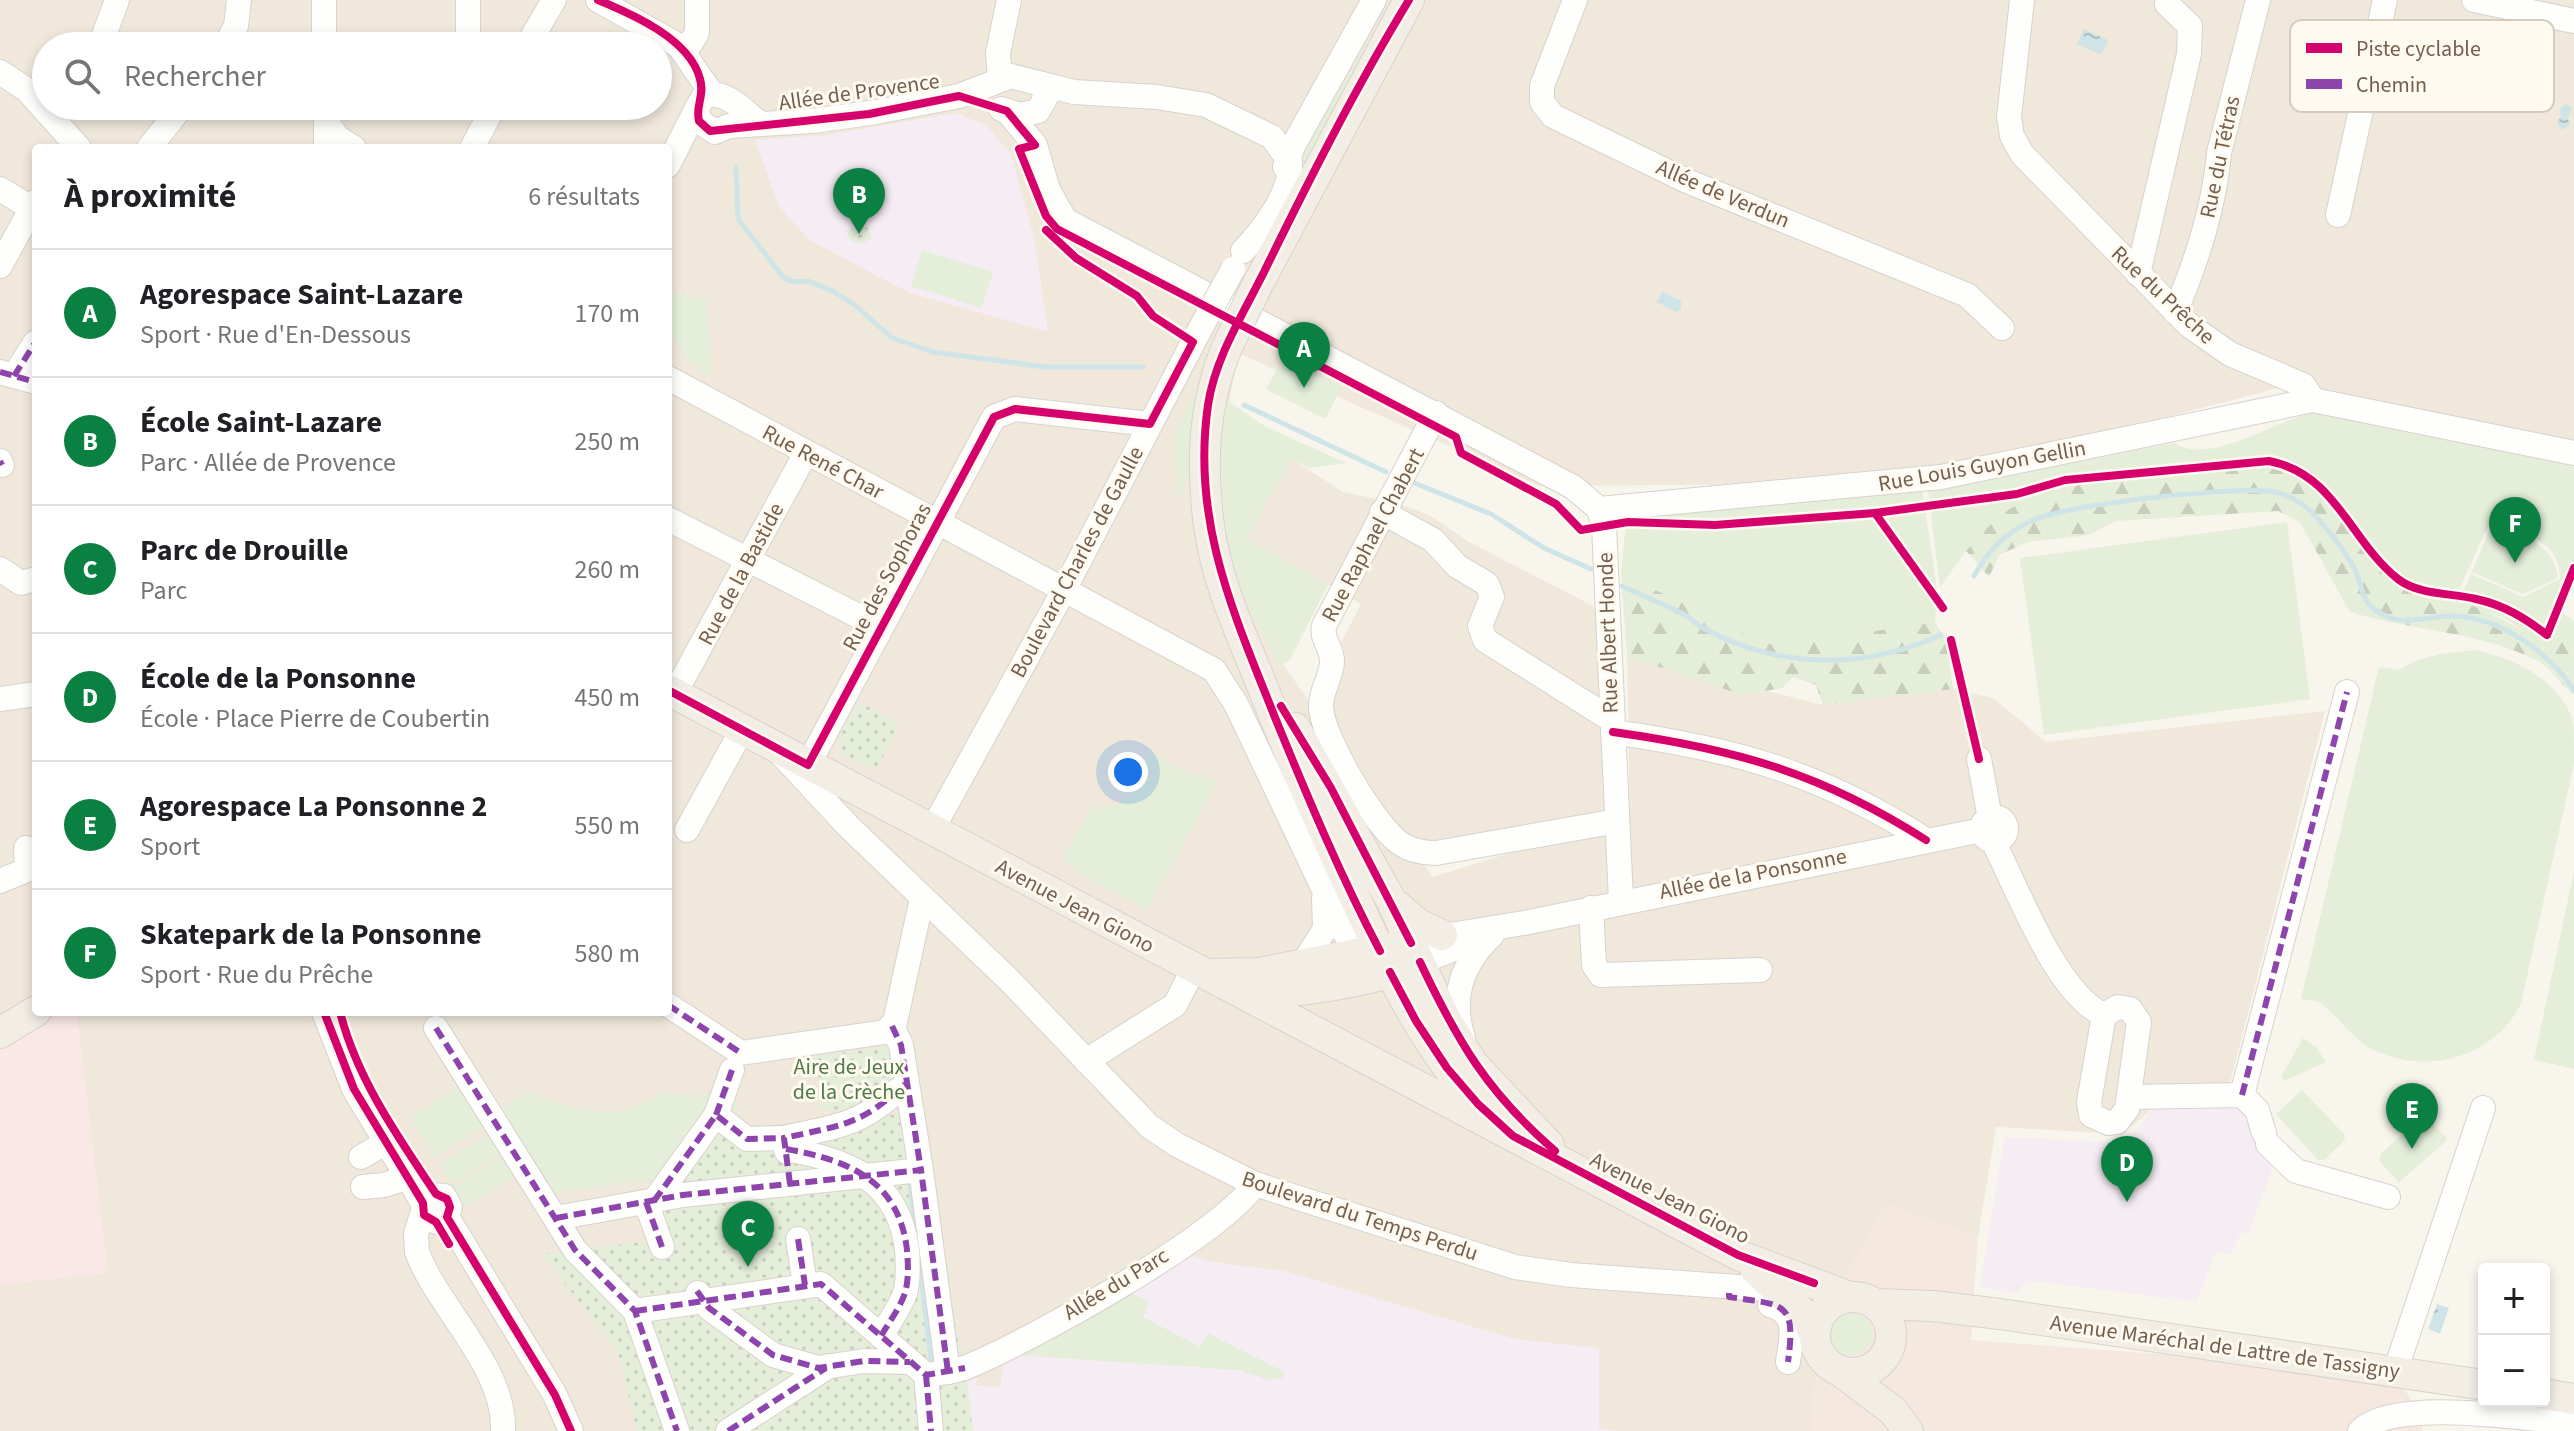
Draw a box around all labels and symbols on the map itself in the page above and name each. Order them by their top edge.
legend [2290,20,2554,112]
text: Piste cyclable [2356,33,2481,65]
street label: Allée de Provence [776,65,942,119]
text: Chemin [2356,69,2427,101]
street label: Rue du Tétras [2191,93,2249,221]
street label: Allée de Verdun [1651,151,1795,237]
pin: B [833,168,885,234]
street label: Rue du Prêche [2104,238,2222,352]
pin: A [1278,322,1330,388]
street label: Rue René Char [757,417,890,508]
street label: Rue Louis Guyon Gellin [1876,432,2088,500]
street label: Boulevard Charles de Gaulle [1002,440,1152,683]
street label: Rue Raphael Chabert [1314,442,1433,628]
street label: Rue de la Bastide [690,497,792,651]
street label: Rue des Sophoras [834,497,940,657]
pin: F [2489,497,2541,563]
street label: Rue Albert Honde [1589,552,1627,714]
your location [1108,752,1148,792]
street label: Allée de la Ponsonne [1657,840,1849,908]
street label: Avenue Jean Giono [990,851,1160,961]
park label: Aire de Jeux de la Crèche [793,1051,905,1108]
pin: E [2386,1083,2438,1149]
pin: D [2101,1136,2153,1202]
street label: Avenue Jean Giono [1584,1144,1756,1252]
street label: Boulevard du Temps Perdu [1238,1163,1482,1269]
pin: C [722,1201,774,1267]
street label: Allée du Parc [1057,1240,1175,1328]
street label: Avenue Maréchal de Lattre de Tassigny [2048,1307,2403,1388]

